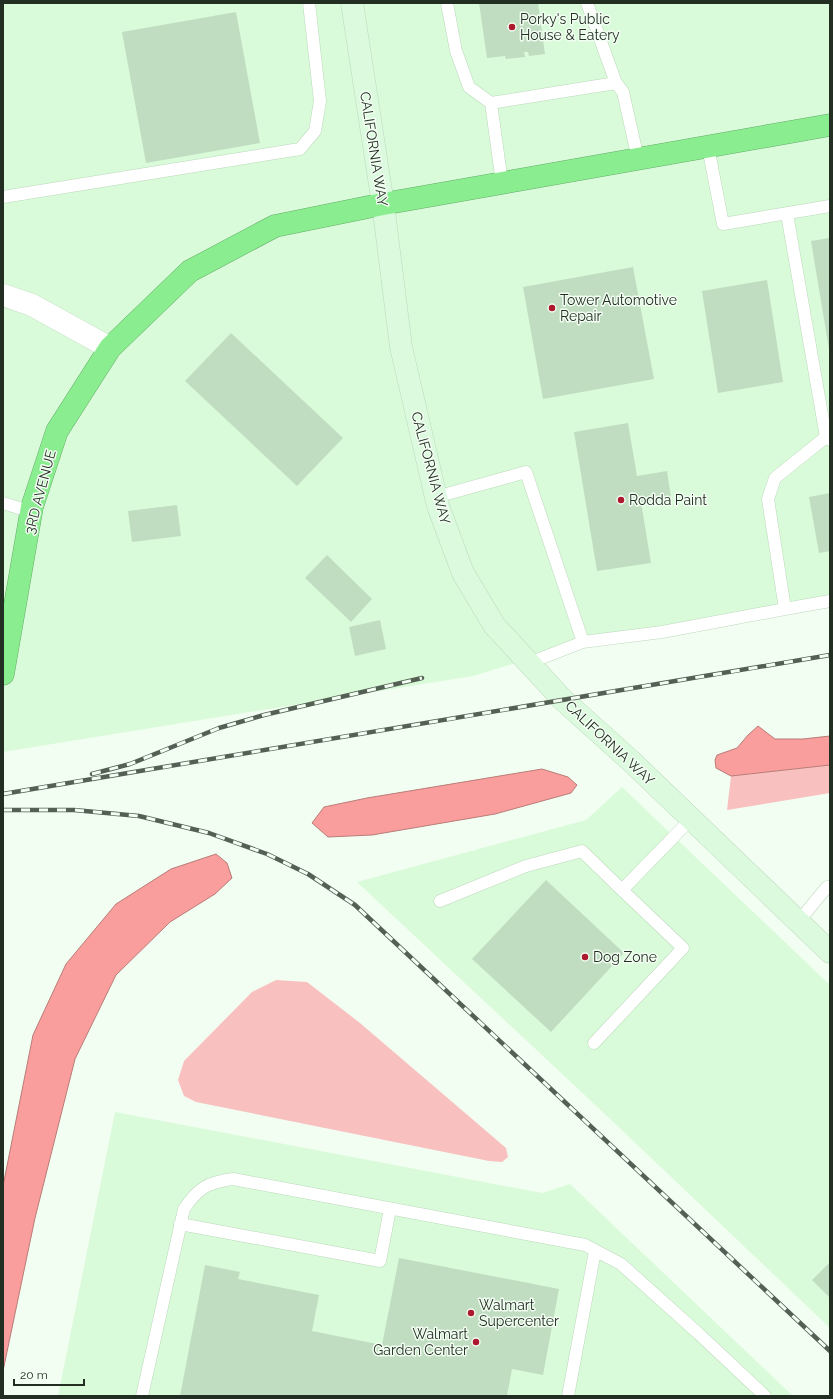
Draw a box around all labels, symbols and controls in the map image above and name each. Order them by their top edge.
place label: Porky's Public House & Eatery [520,11,620,43]
marker: Porky's Public House & Eatery [507,22,517,32]
street label: CALIFORNIA WAY [357,90,391,208]
place label: Tower Automotive Repair [560,292,677,324]
marker: Tower Automotive Repair [547,303,557,313]
street label: CALIFORNIA WAY [408,410,454,526]
street label: 3RD AVENUE [21,448,59,536]
place label: Rodda Paint [629,492,707,508]
marker: Rodda Paint [616,495,626,505]
street label: CALIFORNIA WAY [562,698,658,788]
place label: Dog Zone [593,949,657,965]
marker: Dog Zone [580,952,590,962]
place label: Walmart Supercenter [479,1297,559,1329]
marker: Walmart Supercenter [466,1308,476,1318]
place label: Walmart Garden Center [373,1326,468,1358]
marker: Walmart Garden Center [471,1337,481,1347]
scale bar [14,1361,84,1387]
text: 20 m [20,1368,48,1382]

